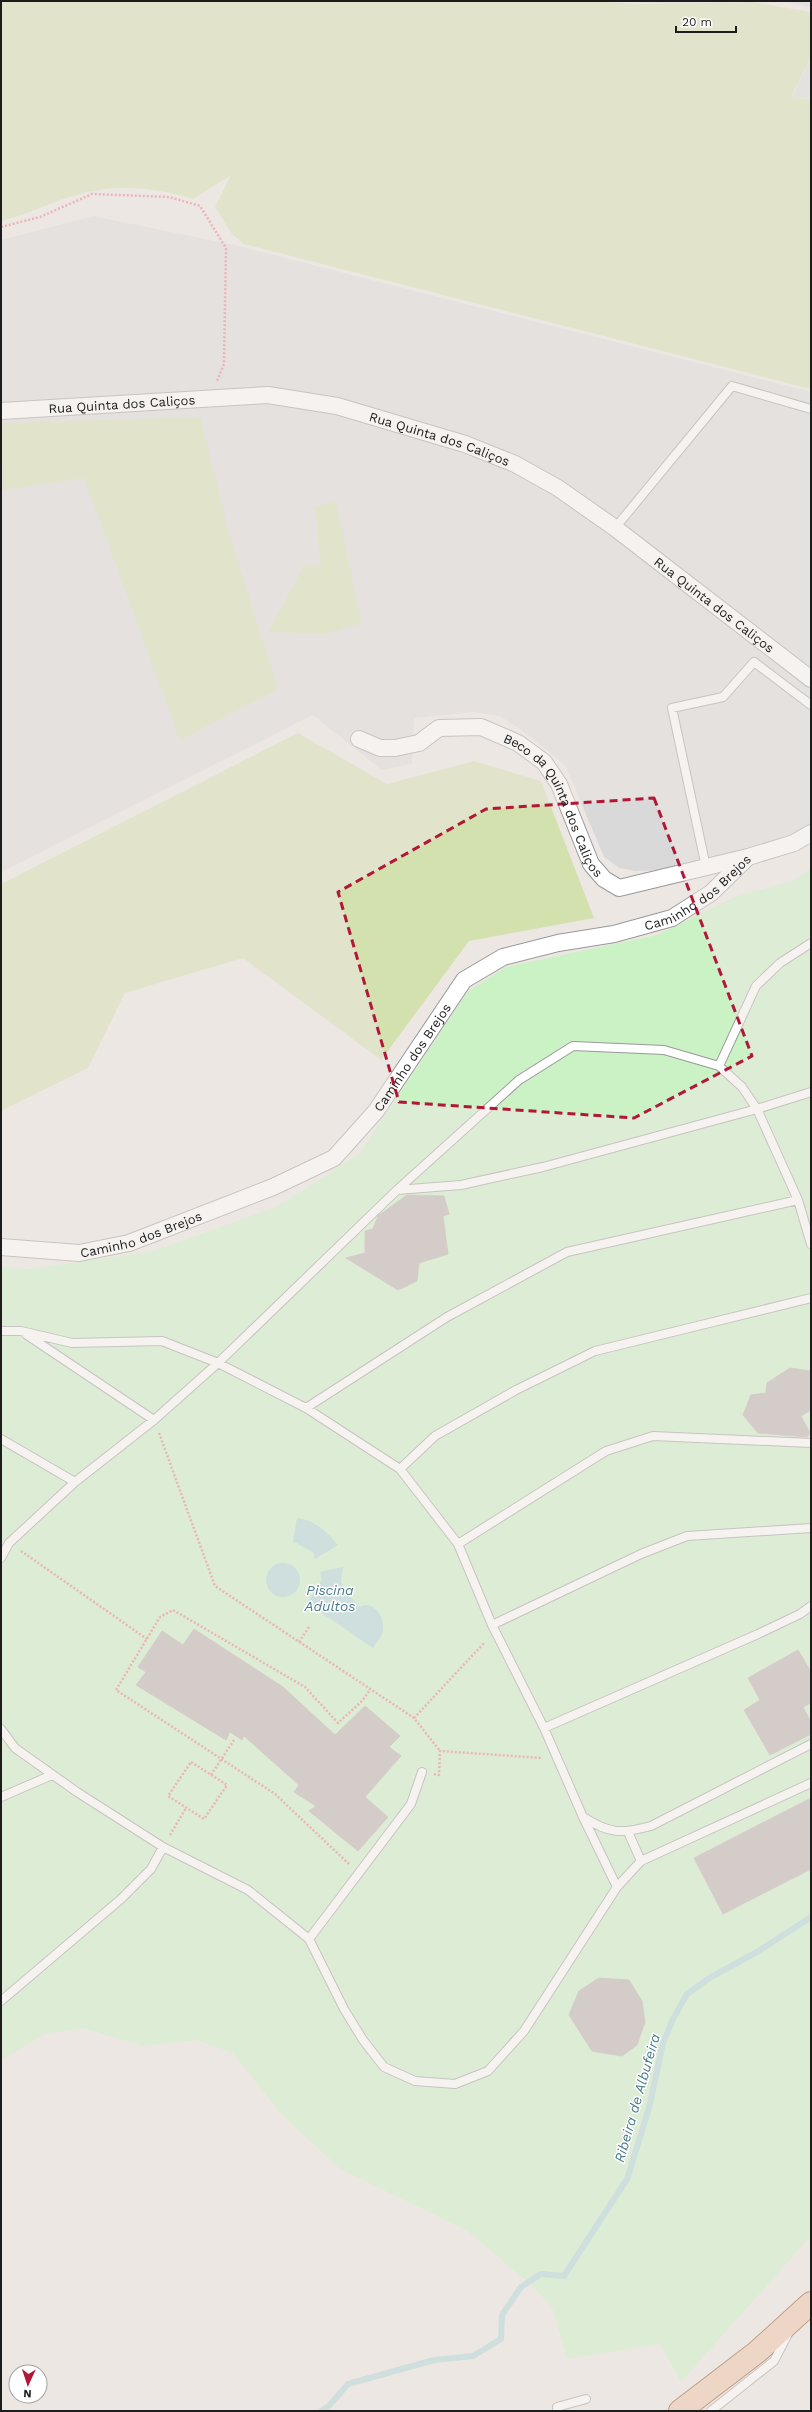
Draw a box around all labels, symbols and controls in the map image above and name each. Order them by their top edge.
scale bar [676,8,736,34]
text: 20 m [682,15,712,29]
street label: Rua Quinta dos Caliços [48,392,196,416]
street label: Rua Quinta dos Caliços [367,409,512,469]
street label: Rua Quinta dos Caliços [651,554,777,656]
street label: Beco da Quinta dos Caliços [501,731,606,880]
street label: Caminho dos Brejos [643,852,754,933]
street label: Caminho dos Brejos [371,1001,454,1114]
street label: Caminho dos Brejos [79,1208,204,1261]
water label: Piscina Adultos [304,1582,355,1614]
water label: Ribeira de Albufeira [611,2032,663,2164]
north arrow [8,2364,48,2404]
text: N [23,2387,32,2400]

